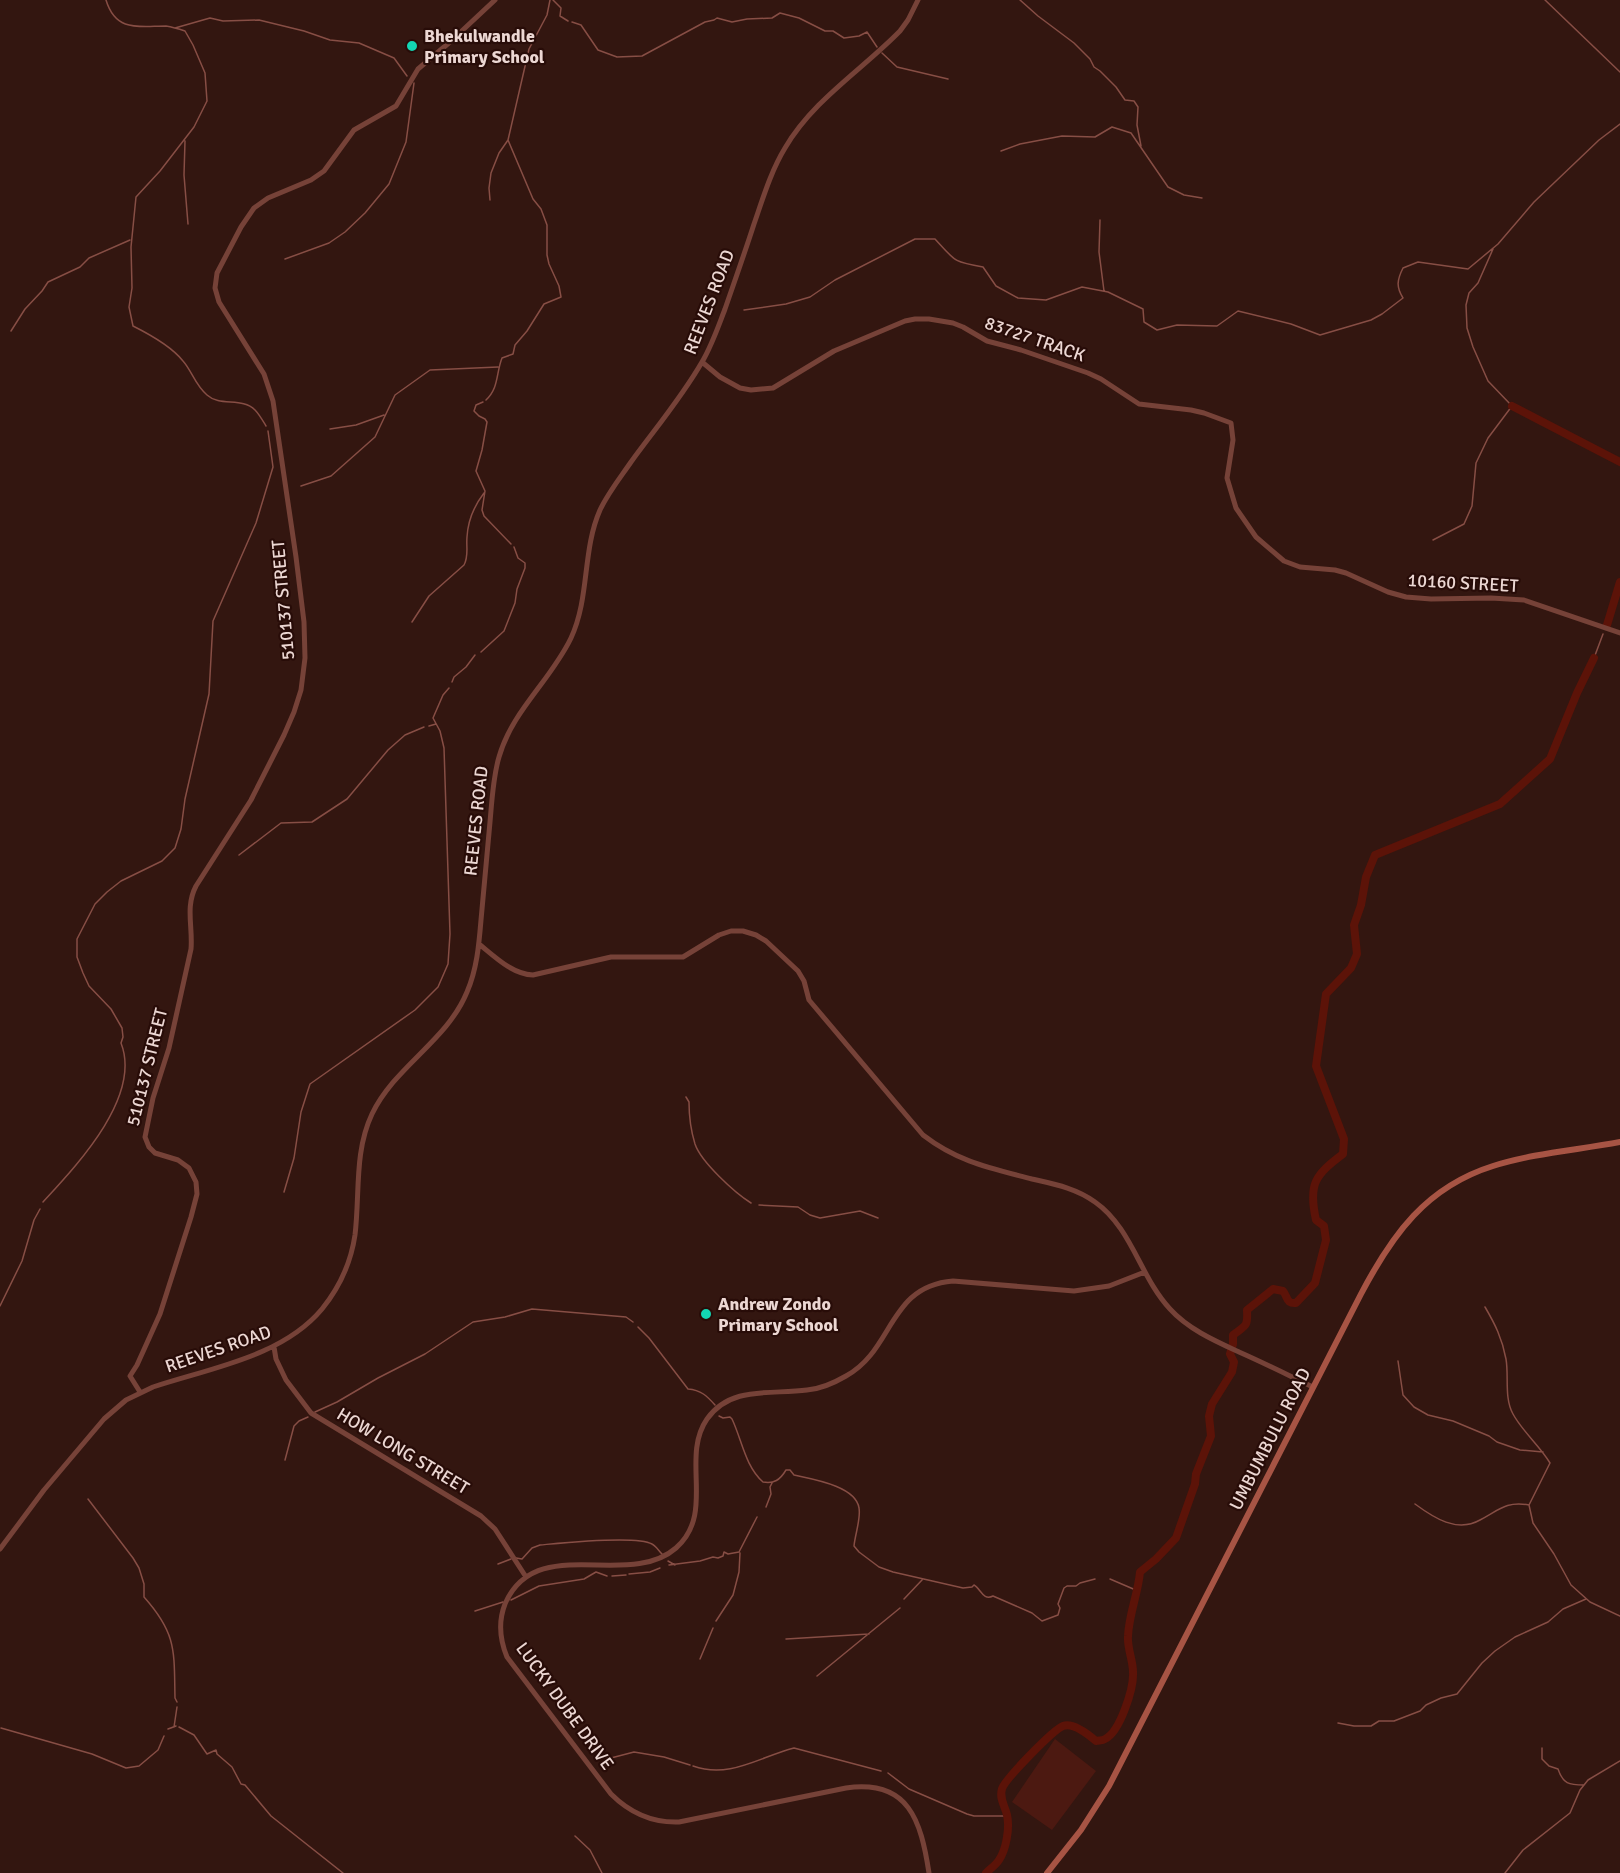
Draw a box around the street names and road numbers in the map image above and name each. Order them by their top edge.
street label: REEVES ROAD [679,246,739,358]
street label: 83727 TRACK [982,312,1088,367]
street label: 510137 STREET [267,539,299,661]
street label: 10160 STREET [1407,569,1519,597]
street label: REEVES ROAD [459,765,493,877]
street label: 510137 STREET [122,1006,172,1128]
street label: REEVES ROAD [162,1321,274,1377]
street label: UMBUMBULU ROAD [1225,1364,1315,1514]
street label: HOW LONG STREET [333,1403,473,1499]
street label: LUCKY DUBE DRIVE [511,1638,619,1774]

